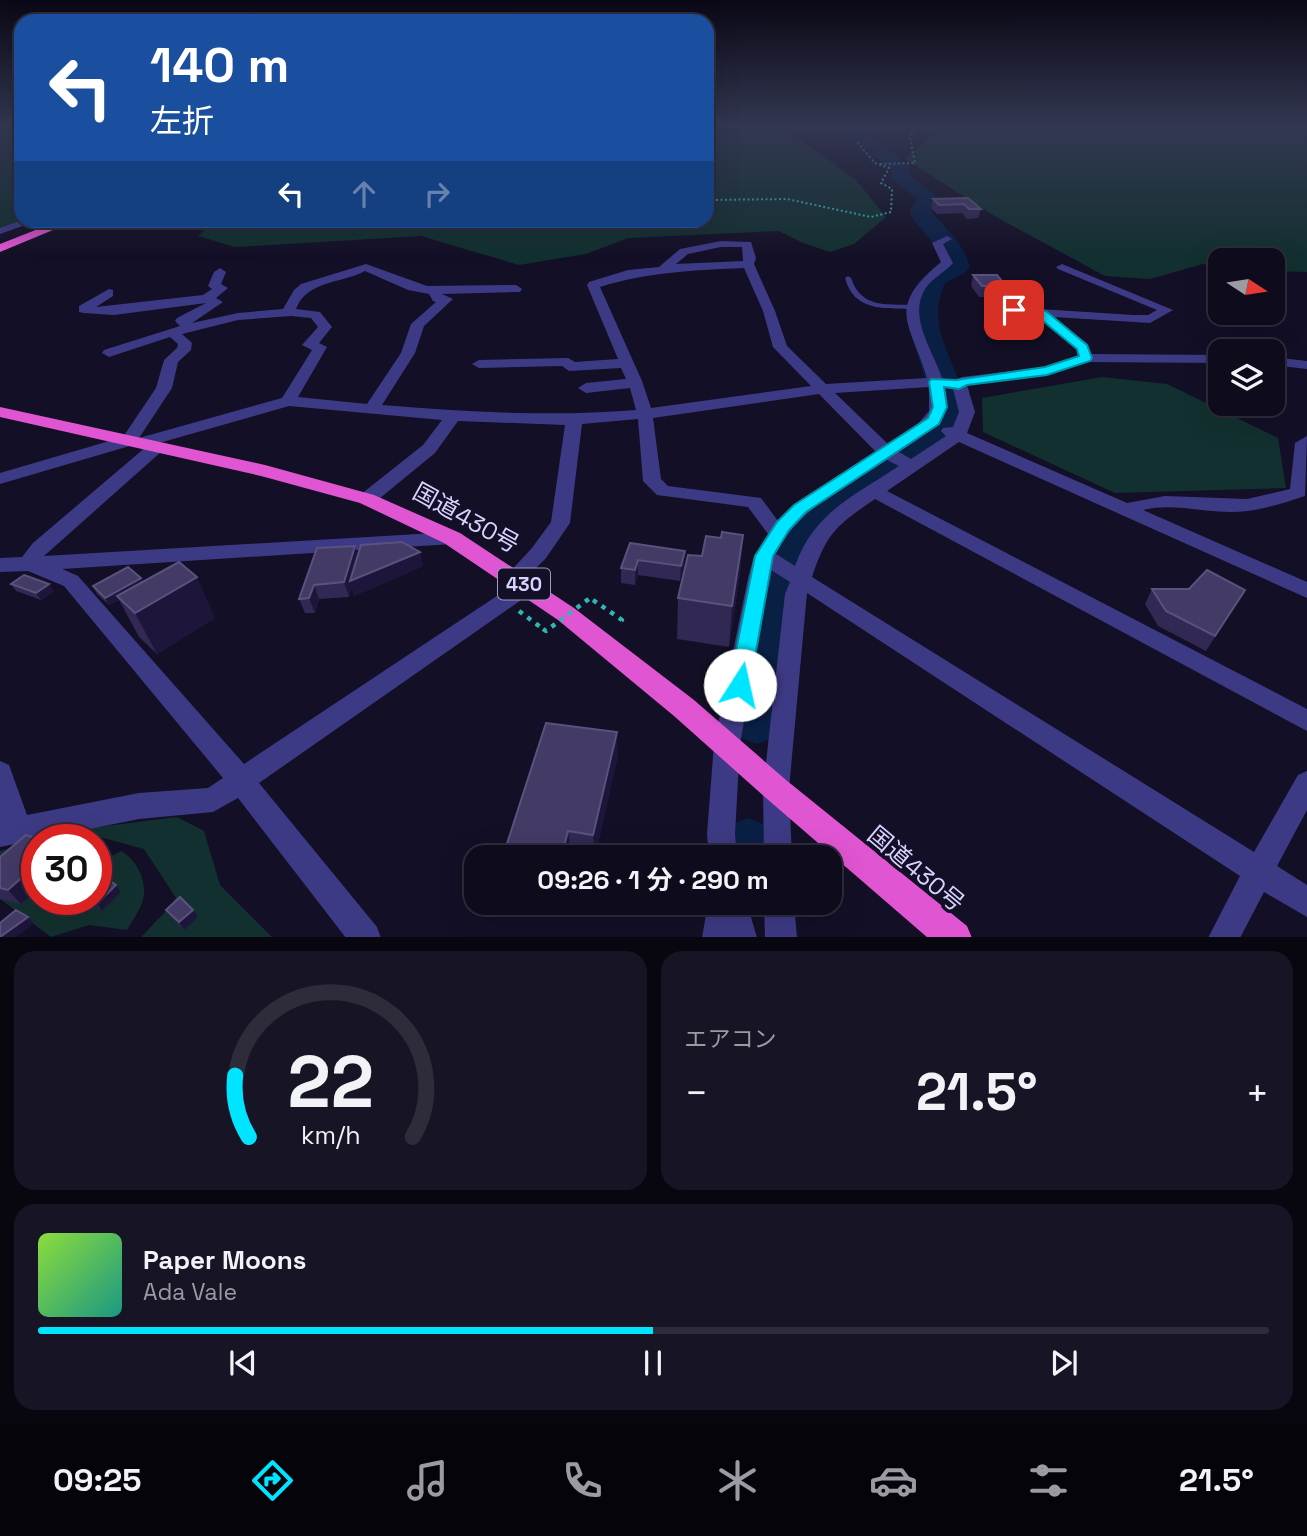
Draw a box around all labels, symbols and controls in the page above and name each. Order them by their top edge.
text: 140 m [150,34,289,96]
icon: left [35,42,126,133]
text: 左折 [150,101,214,141]
icon: left [272,175,310,213]
icon: ahead [345,175,383,213]
icon: right [418,175,456,213]
north arrow [1208,248,1284,326]
map controls [1208,248,1285,416]
pin [984,280,1044,340]
icon: arrive [995,291,1033,329]
button: layers [1208,339,1285,416]
street label: 国道430号 [408,476,525,559]
road number: 430 [498,568,550,600]
position arrow [703,648,777,722]
street label: 国道430号 [862,819,971,918]
speed limit sign: 30 [21,824,112,915]
text: 09:26 · 1 分 · 290 m [537,863,769,897]
text: エアコン [685,1024,777,1054]
text: 22 [287,1035,373,1128]
text: 21.5° [916,1059,1038,1125]
text: − [685,1069,708,1117]
text: + [1245,1069,1269,1117]
text: km/h [300,1118,360,1150]
text: Paper Moons [143,1243,306,1277]
text: Ada Vale [143,1277,237,1307]
icon: previous [224,1344,262,1382]
icon: pause [634,1344,672,1382]
icon: next [1045,1344,1083,1382]
icon: directions [248,1456,297,1505]
icon: music [403,1456,452,1505]
icon: phone [558,1456,607,1505]
icon: climate [713,1456,762,1505]
icon: car [869,1456,918,1505]
icon: filters [1024,1456,1073,1505]
text: 09:25 [53,1460,141,1500]
text: 21.5° [1179,1460,1254,1500]

